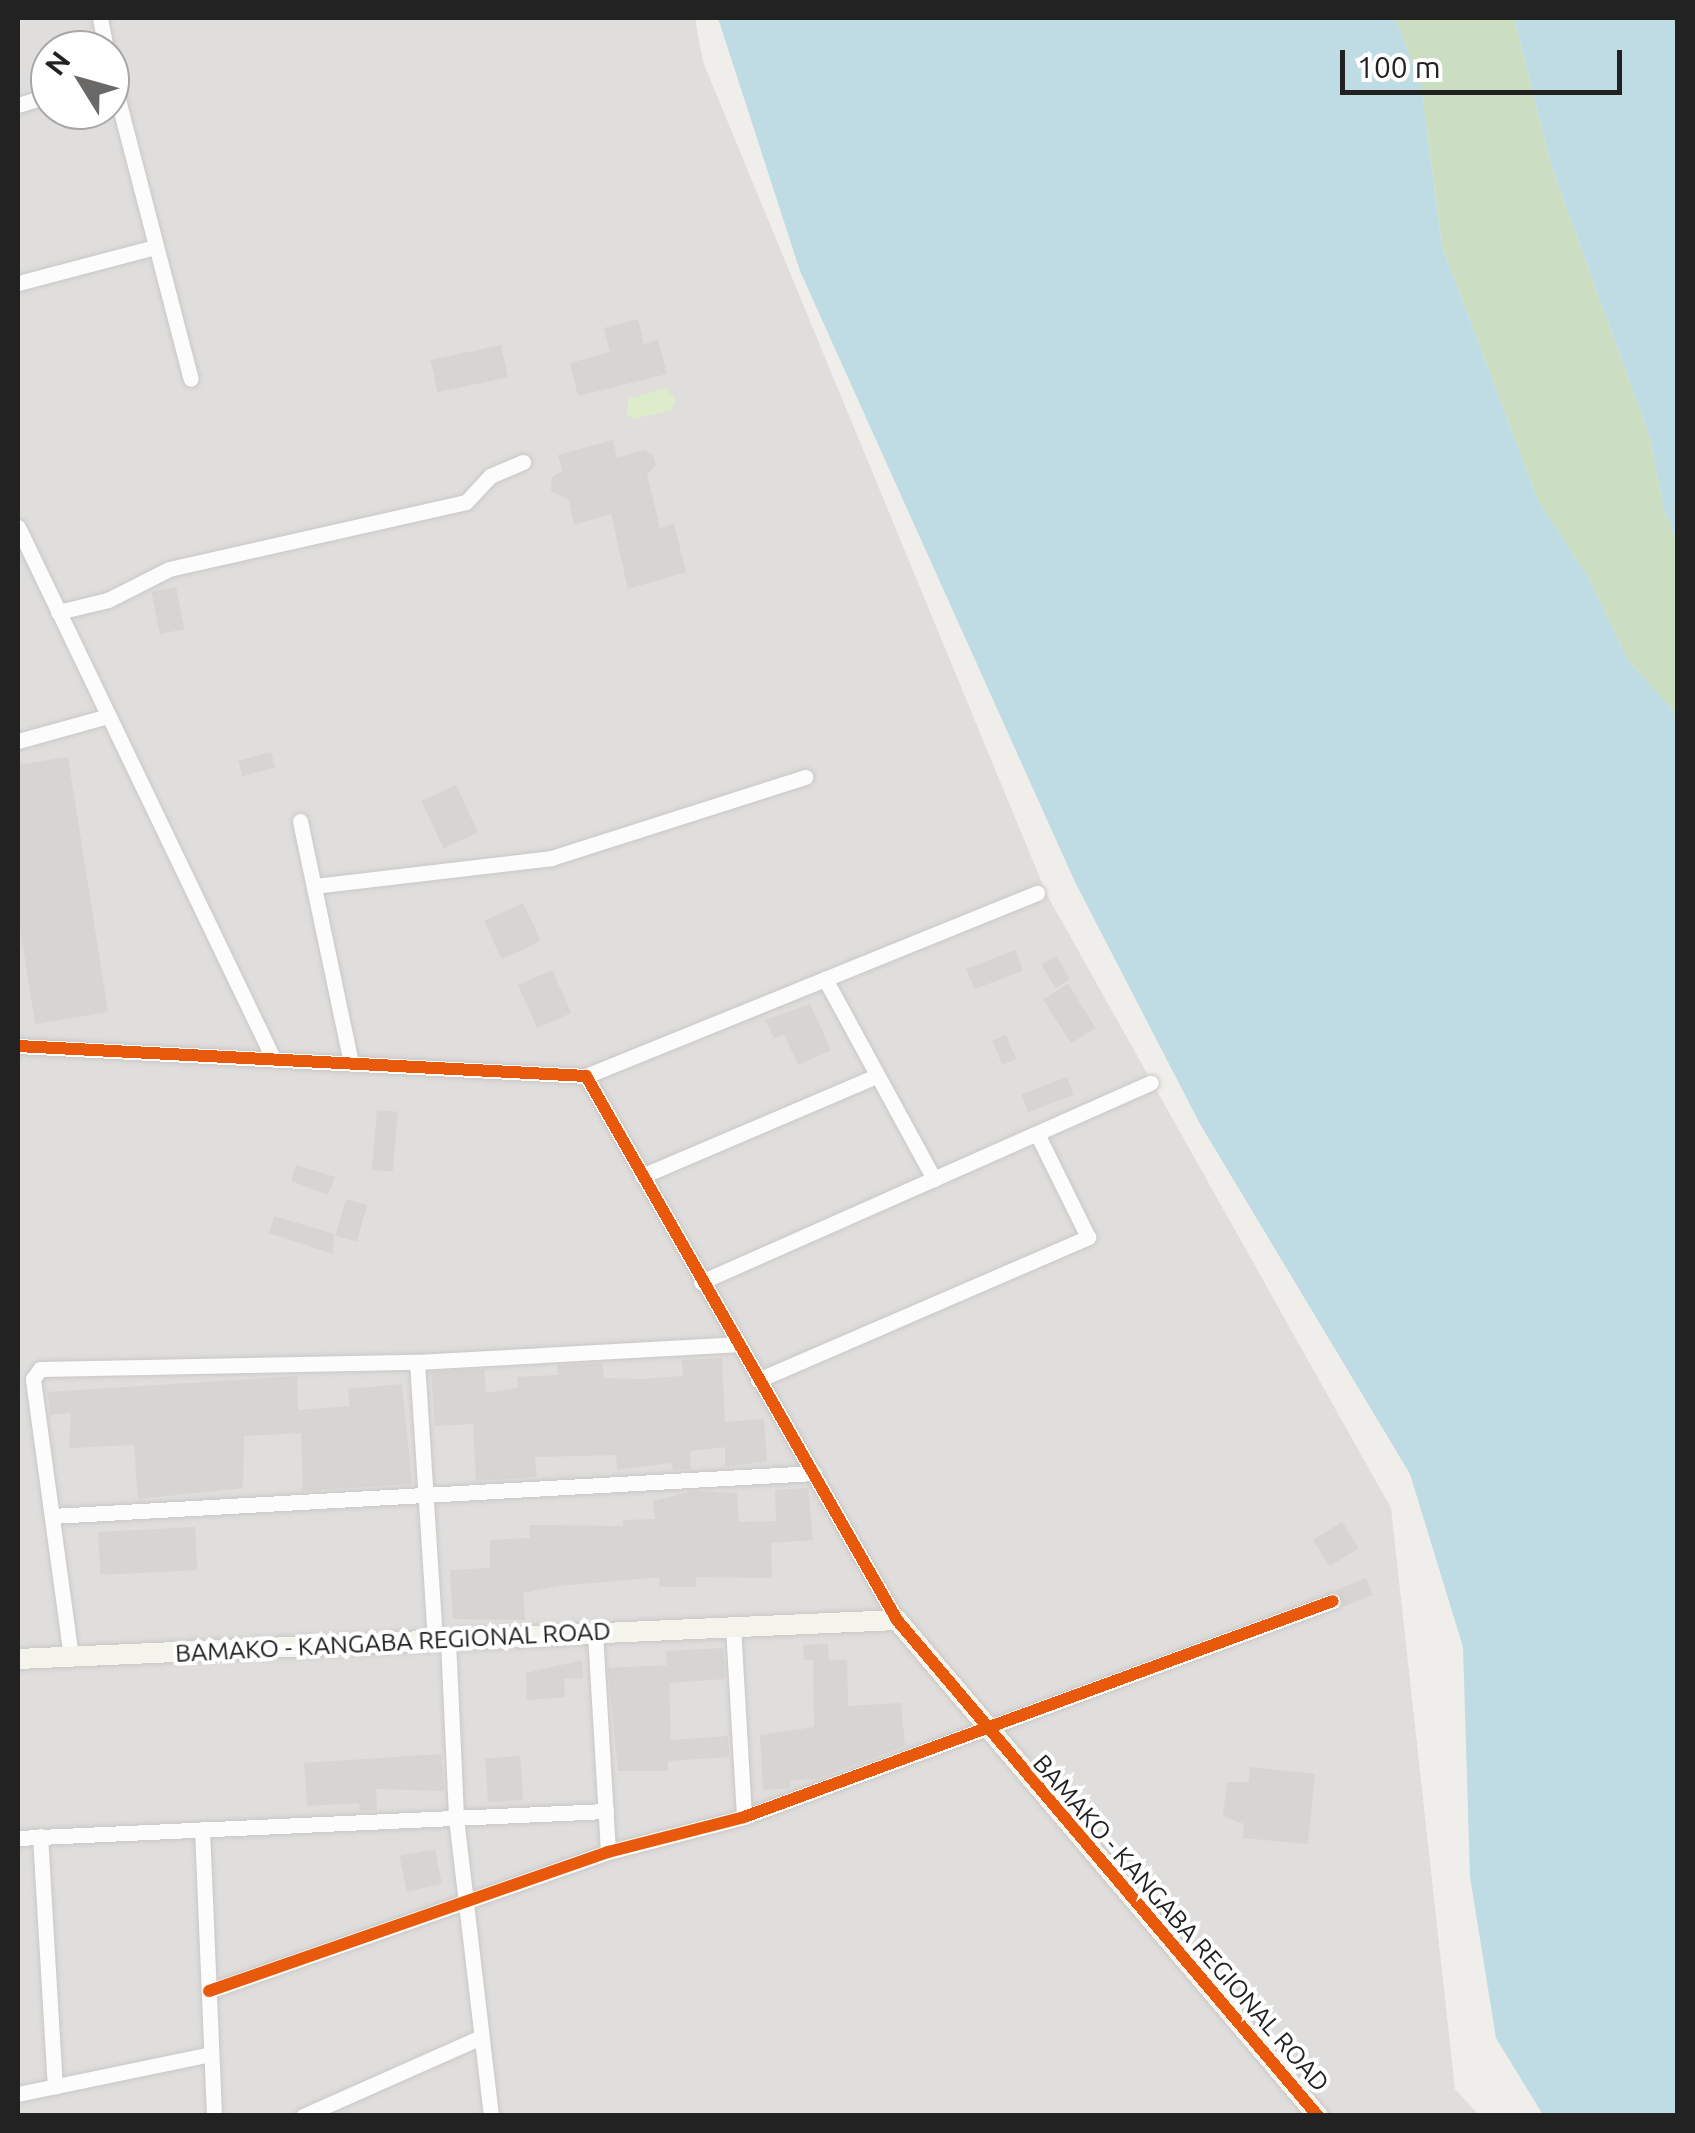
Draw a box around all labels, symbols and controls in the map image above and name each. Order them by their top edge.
north arrow [30,30,130,130]
scale bar [1345,30,1628,92]
text: N [39,45,76,81]
text: 100 m [1357,50,1441,84]
street label: BAMAKO - KANGABA REGIONAL ROAD [174,1616,612,1668]
street label: BAMAKO - KANGABA REGIONAL ROAD [1027,1749,1335,2097]

